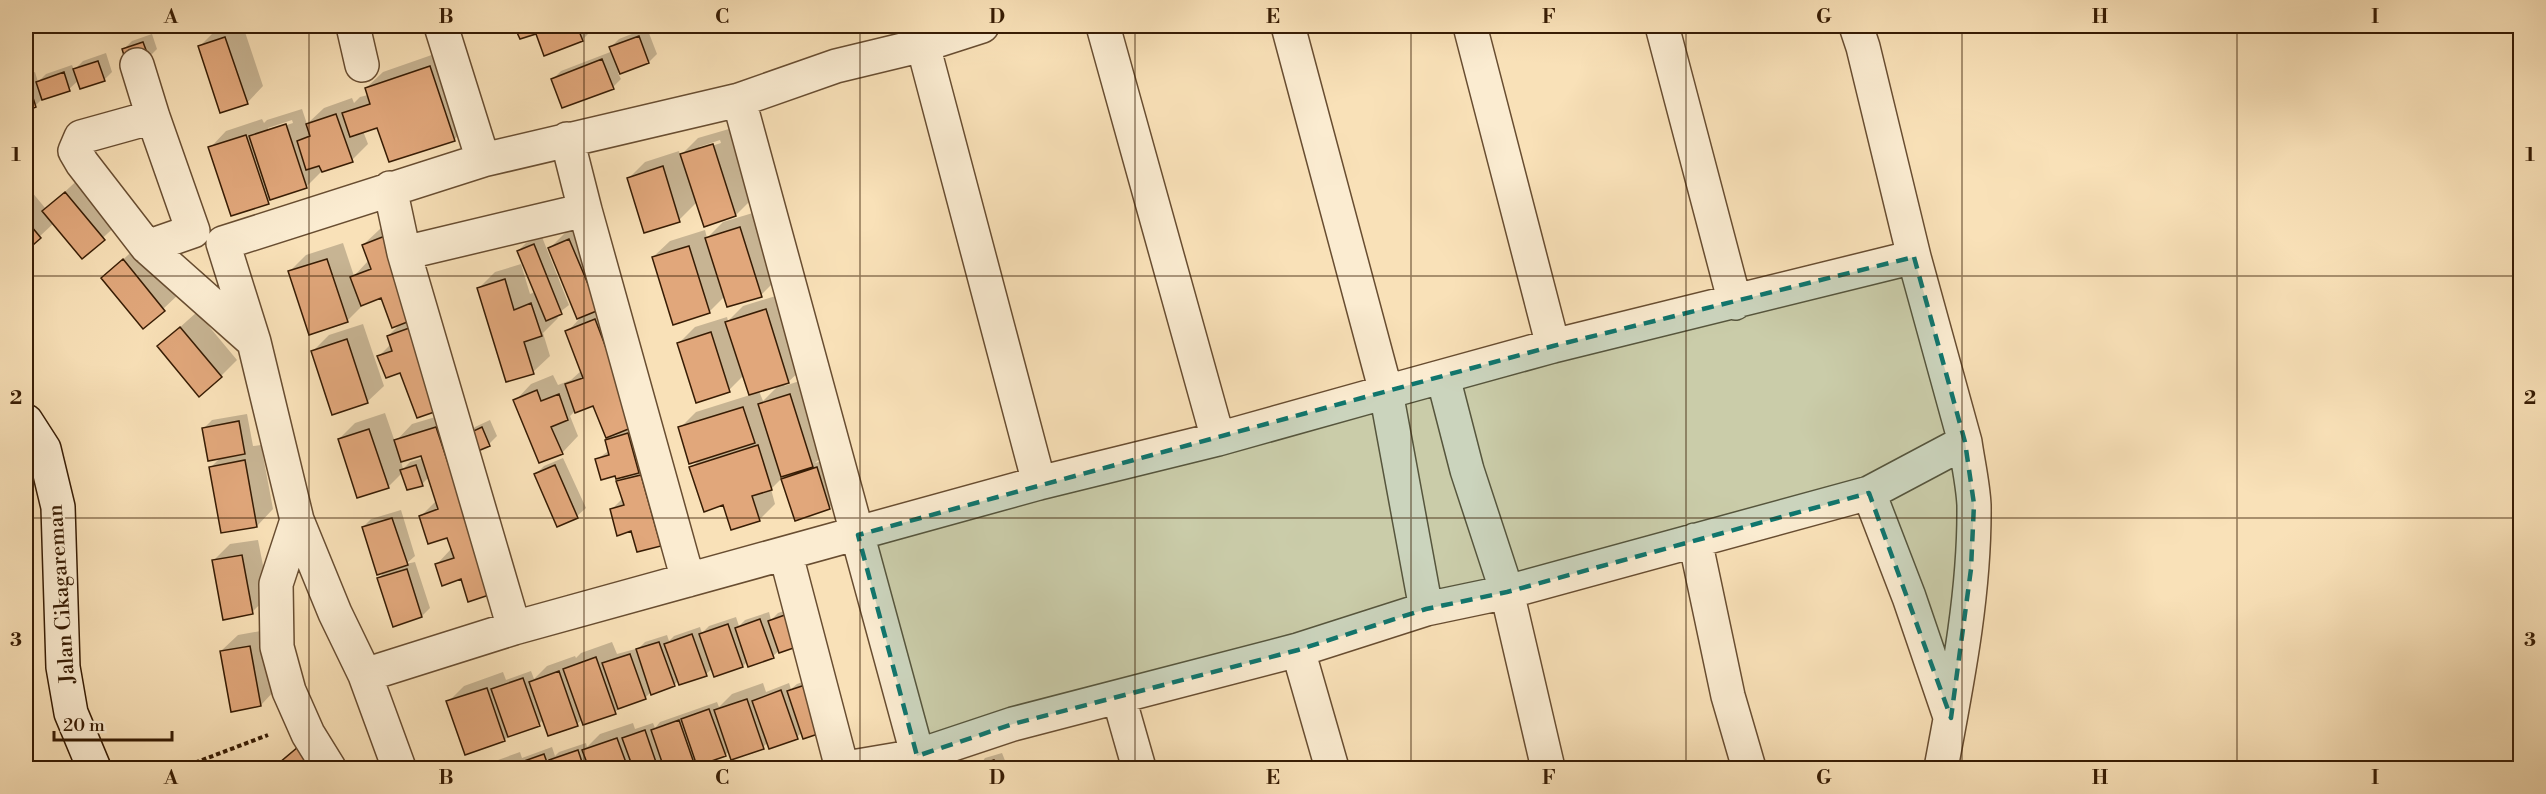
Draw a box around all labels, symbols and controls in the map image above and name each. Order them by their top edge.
text: A [163,5,179,30]
text: B [438,5,454,30]
text: C [715,5,729,30]
text: D [989,5,1005,30]
text: E [1266,5,1280,30]
text: F [1542,5,1556,30]
text: G [1816,5,1832,30]
text: H [2092,5,2109,30]
text: I [2371,5,2379,30]
text: 1 [11,143,21,168]
text: 1 [2525,143,2535,168]
text: 2 [10,386,22,411]
text: 2 [2524,386,2536,411]
street label: Jalan Cikagareman [43,503,81,685]
text: 3 [10,628,22,653]
text: 3 [2524,628,2536,653]
scale bar [54,704,172,742]
text: 20 m [63,714,105,737]
text: A [163,766,179,791]
text: B [438,766,454,791]
text: C [715,766,729,791]
text: D [989,766,1005,791]
text: E [1266,766,1280,791]
text: F [1542,766,1556,791]
text: G [1816,766,1832,791]
text: H [2092,766,2109,791]
text: I [2371,766,2379,791]

